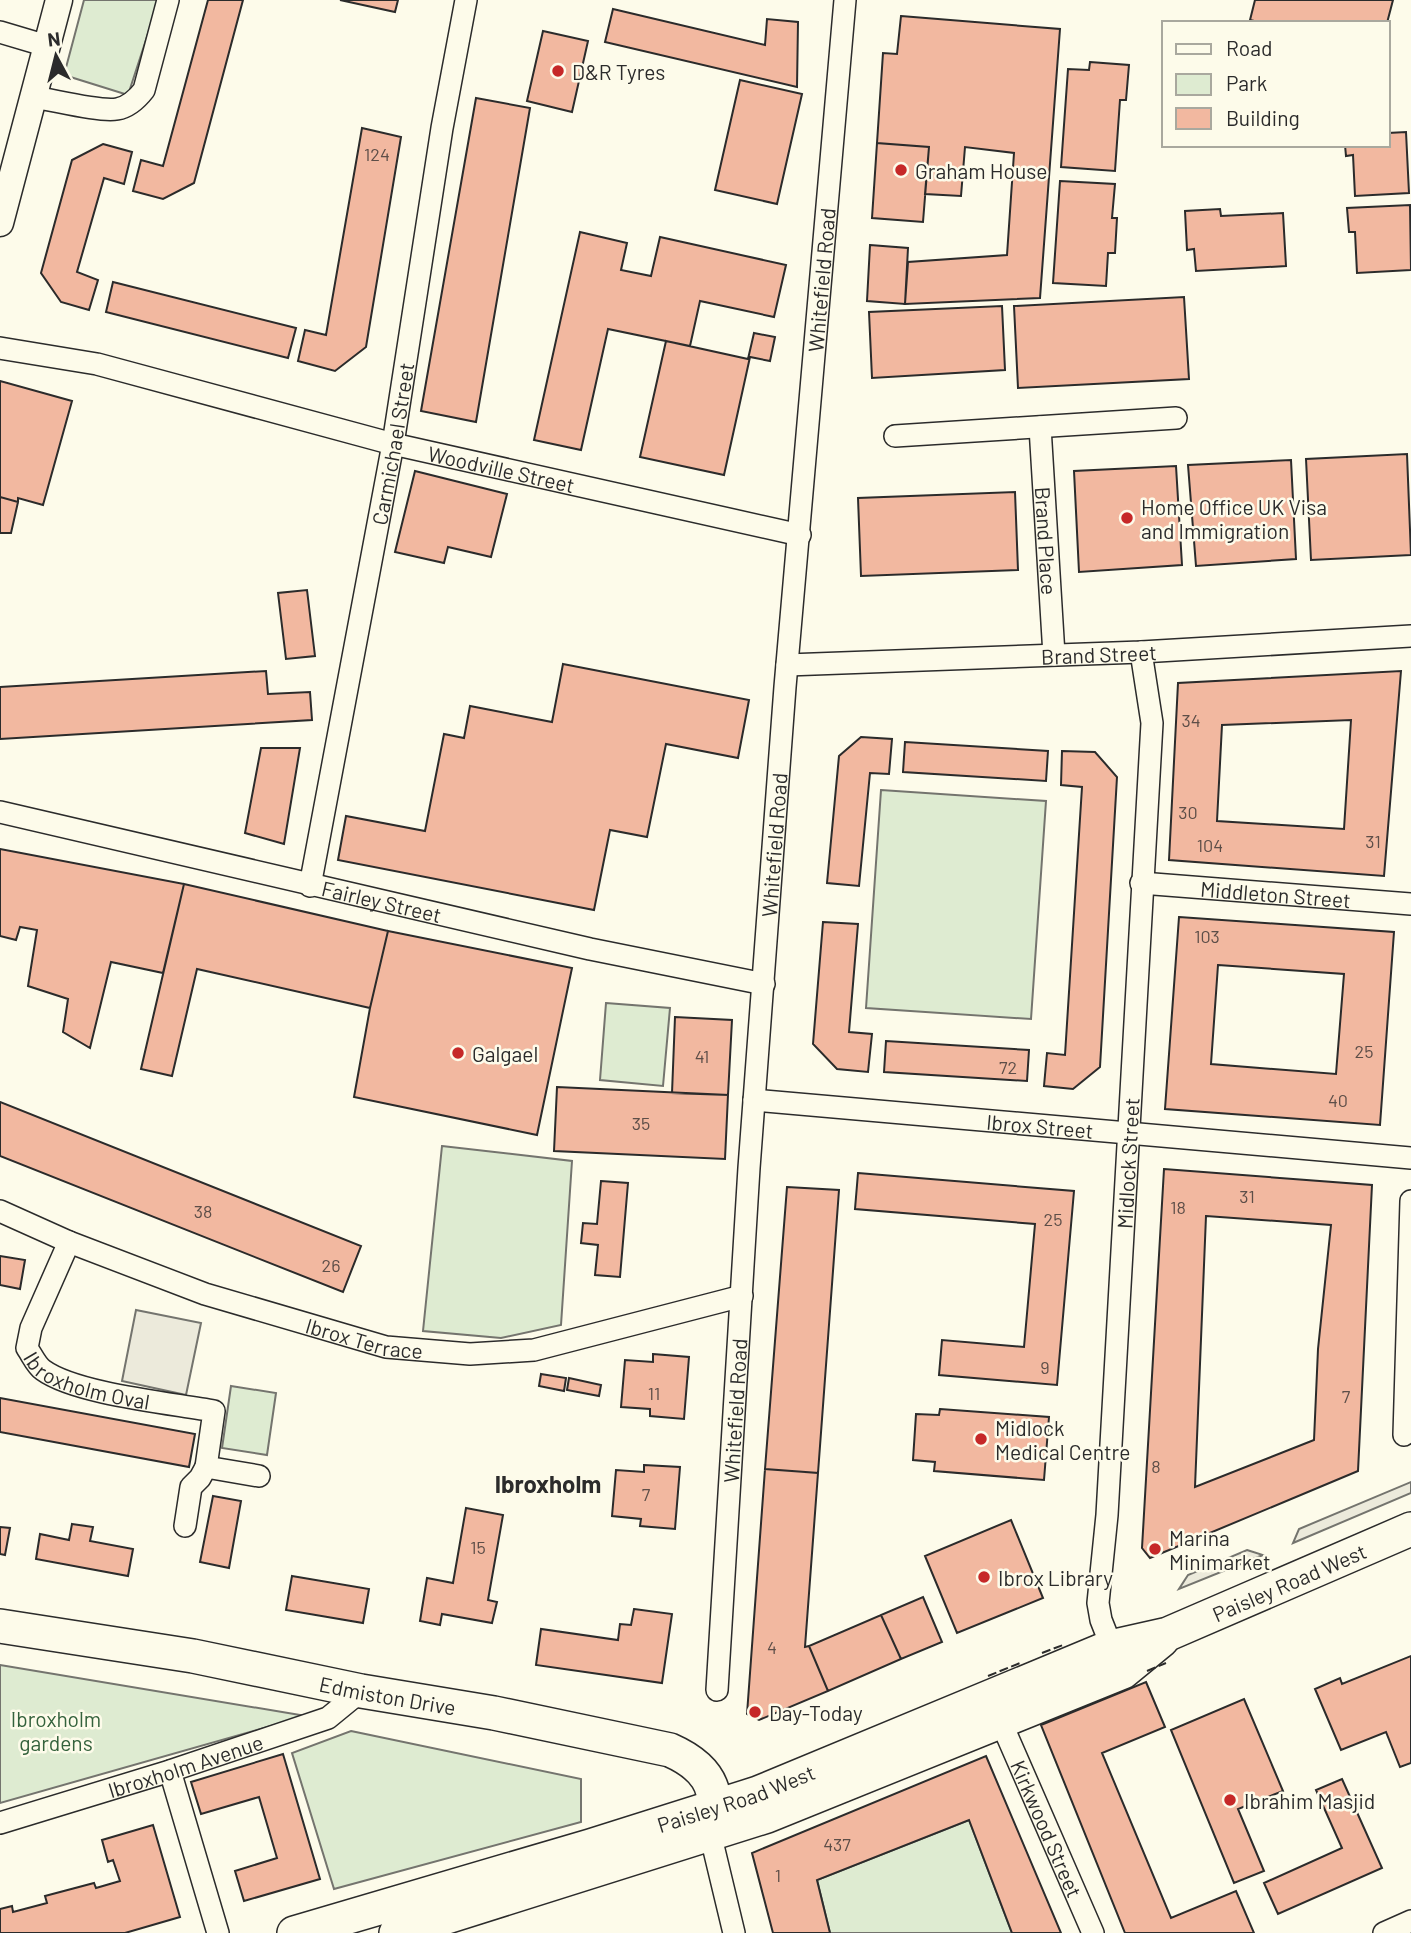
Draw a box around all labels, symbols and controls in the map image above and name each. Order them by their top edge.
north arrow [21,21,91,91]
legend [1162,21,1390,147]
text: N [46,26,62,51]
text: Road [1226,35,1272,60]
place label: D&R Tyres [572,59,665,84]
marker: D&R Tyres [550,63,566,79]
text: Park [1226,70,1267,95]
text: Building [1226,105,1300,130]
house number: 124 [364,143,390,165]
place label: Graham House [915,158,1048,183]
marker: Graham House [893,162,909,178]
street label: Whitefield Road [802,207,839,353]
street label: Carmichael Street [366,361,418,527]
street label: Woodville Street [426,440,577,497]
street label: Brand Place [1031,486,1063,596]
place label: Home Office UK Visa and Immigration [1141,494,1327,543]
marker: Home Office UK Visa and Immigration [1119,510,1135,526]
street label: Brand Street [1040,639,1157,668]
house number: 34 [1181,709,1201,731]
street label: Whitefield Road [755,772,791,918]
house number: 30 [1178,801,1198,823]
house number: 31 [1365,830,1381,852]
house number: 104 [1197,834,1223,856]
street label: Fairley Street [320,875,444,927]
street label: Middleton Street [1199,875,1352,912]
house number: 103 [1194,925,1220,947]
house number: 25 [1355,1040,1373,1062]
place label: Galgael [472,1041,538,1066]
marker: Galgael [450,1045,466,1061]
house number: 41 [695,1045,709,1067]
house number: 72 [999,1056,1017,1078]
house number: 40 [1328,1089,1348,1111]
street label: Midlock Street [1111,1097,1143,1229]
street label: Ibrox Street [985,1108,1094,1142]
house number: 35 [632,1112,650,1134]
house number: 31 [1239,1185,1255,1207]
house number: 18 [1170,1196,1186,1218]
house number: 38 [194,1200,212,1222]
house number: 25 [1044,1208,1062,1230]
house number: 26 [322,1254,340,1276]
street label: Ibrox Terrace [303,1312,424,1363]
street label: Whitefield Road [717,1338,751,1484]
street label: Ibroxholm Oval [19,1347,152,1413]
house number: 9 [1040,1356,1050,1378]
house number: 11 [648,1382,660,1404]
house number: 7 [1342,1385,1351,1407]
place label: Midlock Medical Centre [995,1415,1130,1464]
marker: Midlock Medical Centre [973,1431,989,1447]
house number: 8 [1151,1455,1161,1477]
district label: Ibroxholm [495,1469,601,1498]
house number: 7 [642,1483,651,1505]
place label: Marina Minimarket [1169,1525,1271,1574]
house number: 15 [470,1536,486,1558]
street label: Paisley Road West [1208,1538,1370,1626]
marker: Marina Minimarket [1147,1541,1163,1557]
place label: Ibrox Library [998,1565,1113,1590]
marker: Ibrox Library [976,1569,992,1585]
house number: 4 [767,1636,777,1658]
street label: Edmiston Drive [317,1670,458,1719]
place label: Day-Today [769,1700,863,1725]
marker: Day-Today [747,1704,763,1720]
park label: Ibroxholm gardens [11,1706,101,1755]
street label: Ibroxholm Avenue [105,1728,266,1802]
street label: Kirkwood Street [1007,1756,1088,1901]
street label: Paisley Road West [654,1759,818,1837]
place label: Ibrahim Masjid [1244,1788,1375,1813]
marker: Ibrahim Masjid [1222,1792,1238,1808]
house number: 437 [823,1833,851,1855]
house number: 1 [775,1864,781,1886]

